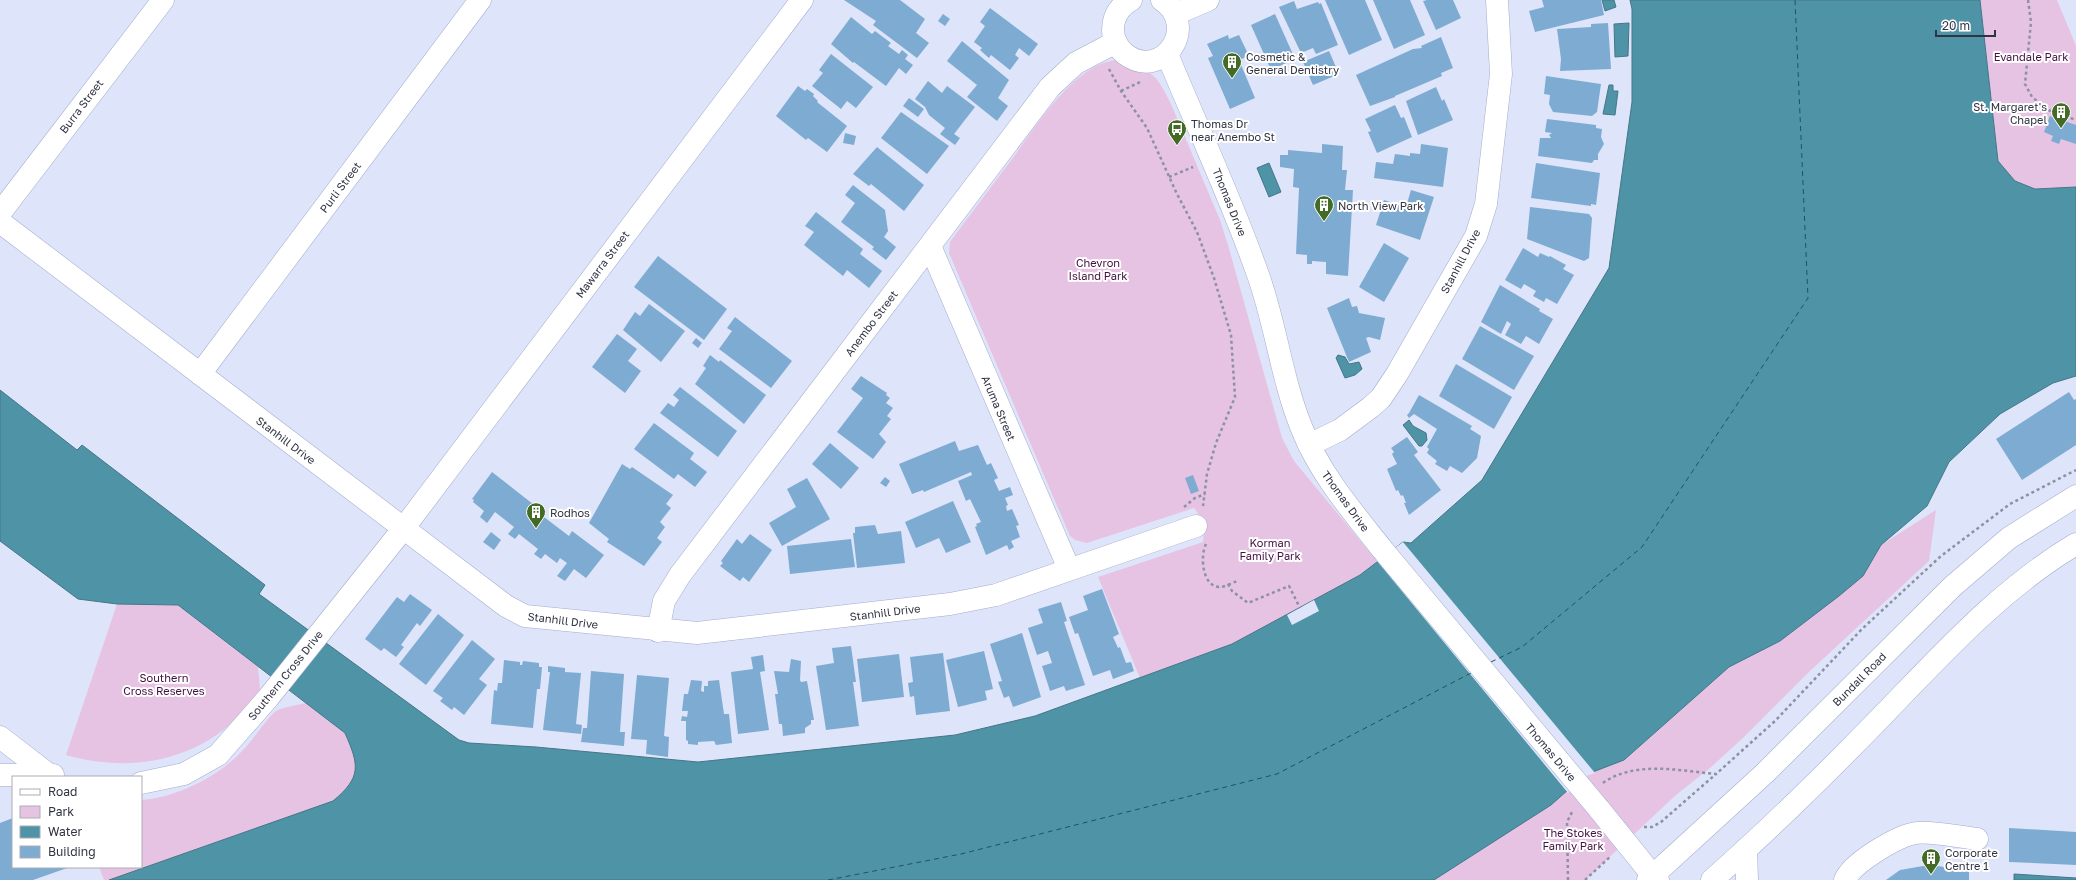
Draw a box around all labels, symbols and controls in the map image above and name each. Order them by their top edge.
scale bar [1936,12,1995,38]
text: 20 m [1942,18,1970,33]
place label: Cosmetic & General Dentistry [1246,50,1339,76]
park label: Evandale Park [1994,50,2068,63]
building icon: Cosmetic & General Dentistry [1221,51,1243,79]
street label: Burra Street [57,77,105,135]
place label: St. Margaret's Chapel [1973,100,2047,126]
building icon: St. Margaret's Chapel [2050,101,2072,129]
place label: Thomas Dr near Anembo St [1191,117,1275,143]
bus stop icon: Thomas Dr near Anembo St [1166,118,1188,146]
street label: Purli Street [317,159,363,215]
street label: Thomas Drive [1210,166,1250,238]
building icon: North View Park [1313,194,1335,222]
place label: North View Park [1338,199,1423,212]
street label: Stanhill Drive [1438,227,1482,295]
street label: Mawarra Street [573,228,631,300]
park label: Chevron Island Park [1068,256,1128,282]
street label: Anembo Street [842,288,900,358]
street label: Aruma Street [979,373,1019,443]
street label: Stanhill Drive [254,413,318,467]
street label: Thomas Drive [1320,468,1372,534]
building icon: Rodhos [525,501,547,529]
place label: Rodhos [550,506,590,519]
park label: Korman Family Park [1239,536,1301,562]
street label: Stanhill Drive [849,601,921,623]
street label: Stanhill Drive [527,609,599,631]
street label: Southern Cross Drive [245,628,325,722]
street label: Bundall Road [1829,649,1889,709]
park label: Southern Cross Reserves [123,671,205,697]
street label: Thomas Drive [1523,720,1579,784]
legend [12,776,142,868]
text: Road [48,784,77,799]
text: Park [48,804,74,819]
text: Water [48,824,82,839]
park label: The Stokes Family Park [1542,826,1604,852]
text: Building [48,844,96,859]
place label: Corporate Centre 1 [1945,846,1998,872]
building icon: Corporate Centre 1 [1920,847,1942,875]

